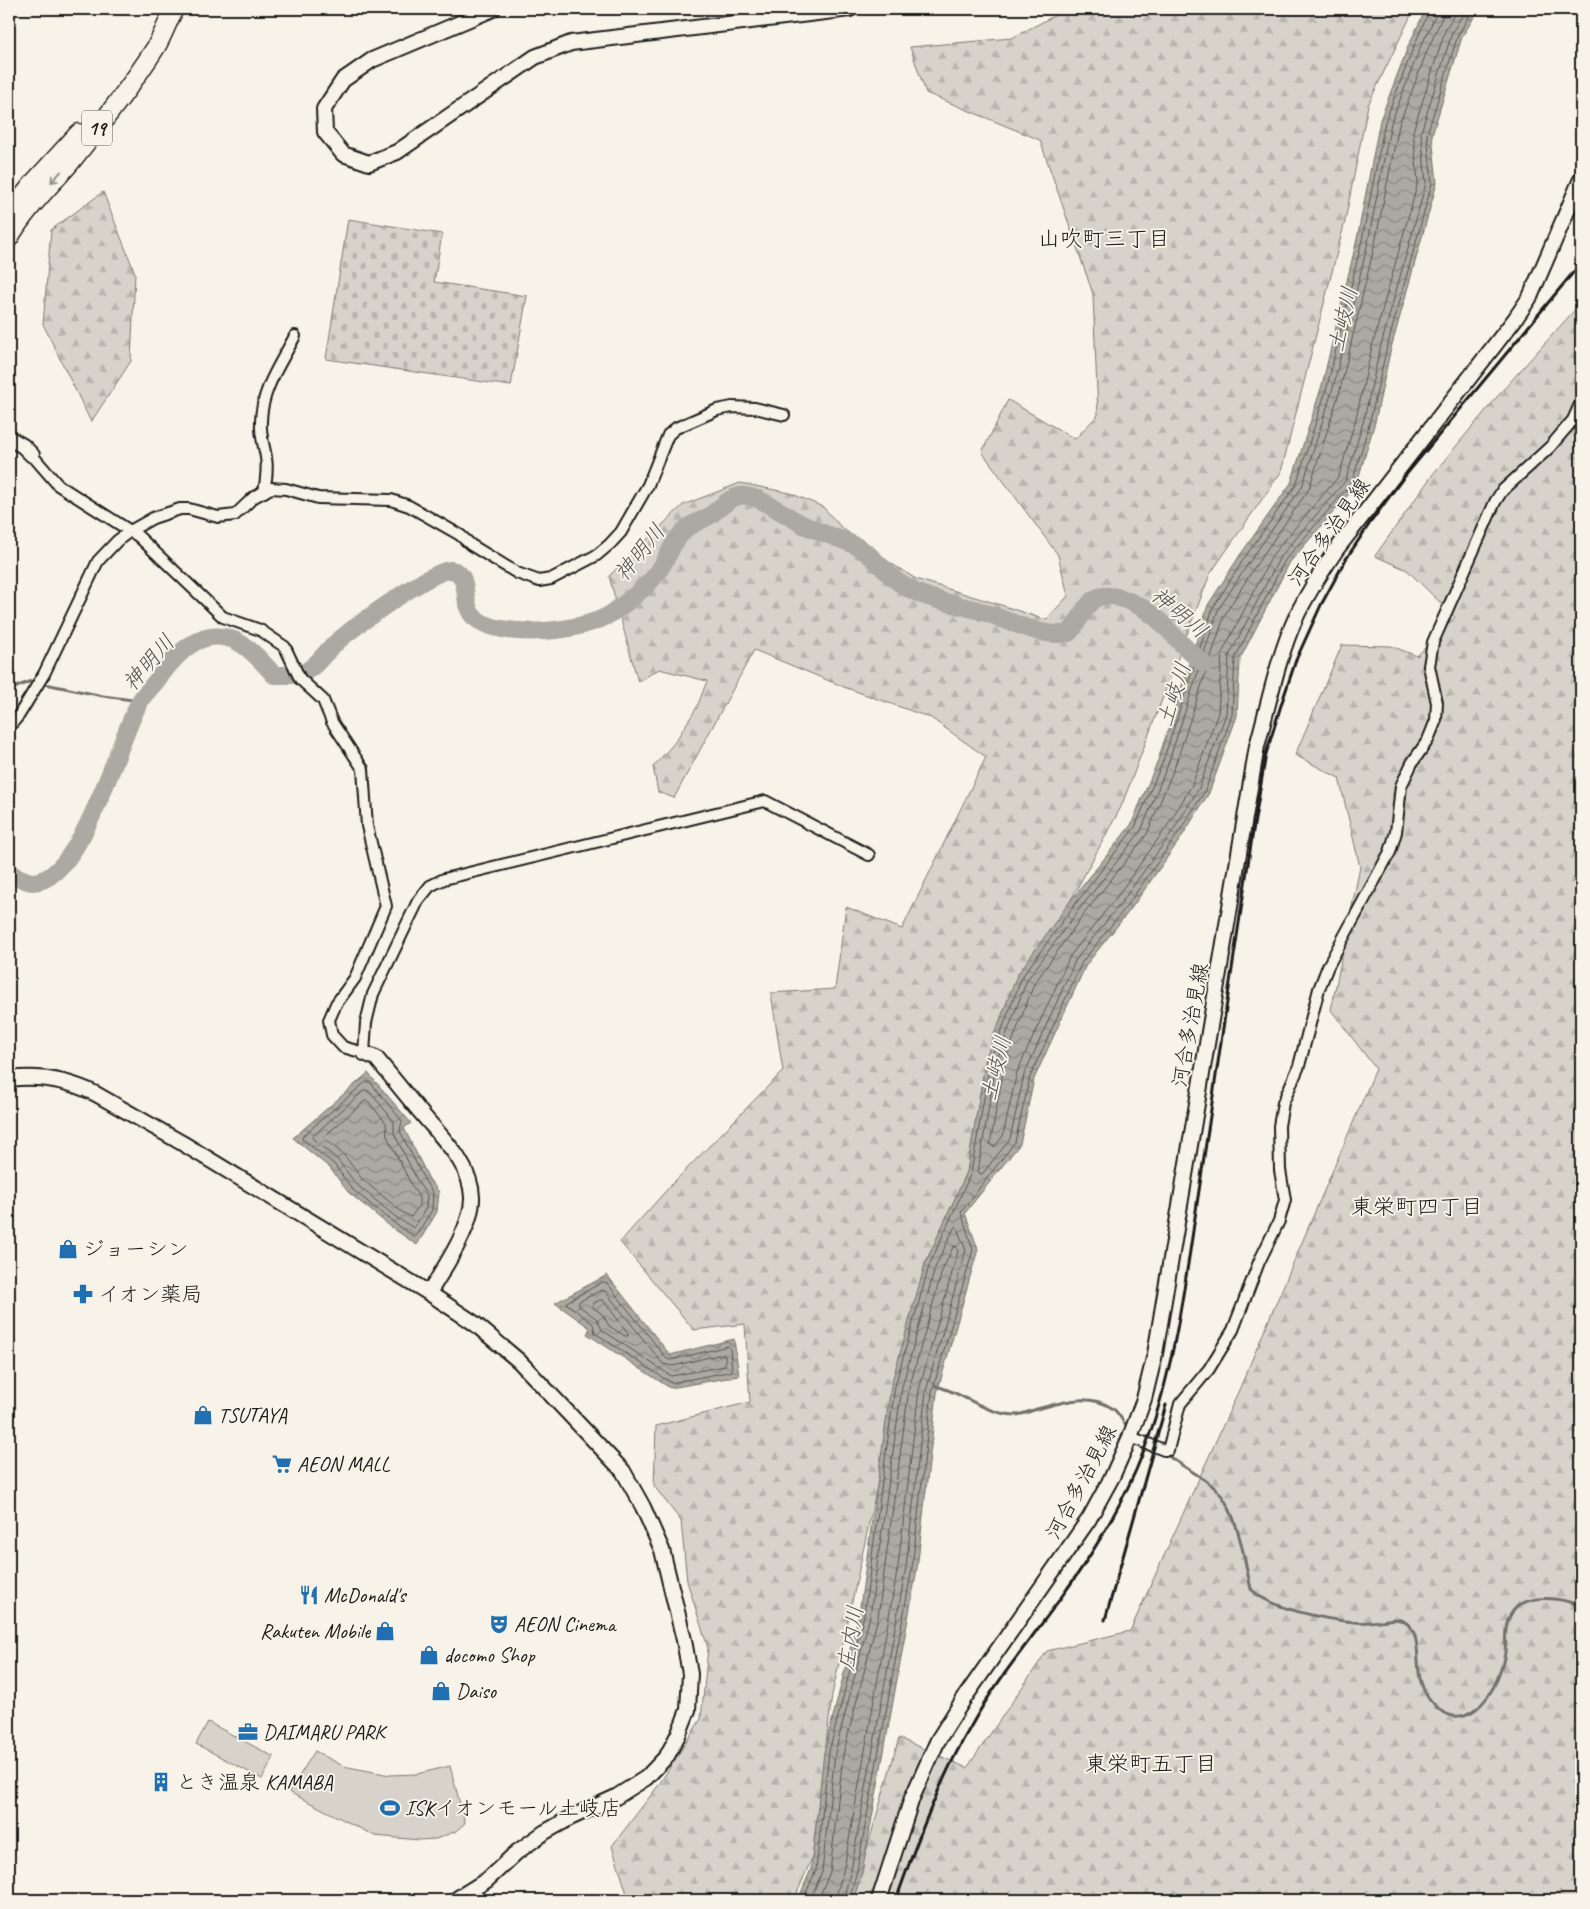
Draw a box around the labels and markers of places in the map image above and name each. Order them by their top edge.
place label: ジョーシン [83,1236,188,1262]
shop icon: ジョーシン [57,1238,79,1260]
place label: イオン薬局 [98,1281,202,1307]
pharmacy icon: イオン薬局 [72,1283,94,1305]
place label: TSUTAYA [218,1402,288,1428]
shop icon: TSUTAYA [192,1404,214,1426]
place label: AEON MALL [297,1451,391,1477]
supermarket icon: AEON MALL [271,1453,293,1475]
place label: McDonald's [324,1582,407,1608]
restaurant icon: McDonald's [298,1584,320,1606]
place label: AEON Cinema [514,1611,618,1637]
theatre icon: AEON Cinema [488,1613,510,1635]
place label: Rakuten Mobile [260,1618,371,1644]
shop icon: Rakuten Mobile [374,1620,396,1642]
place label: docomo Shop [444,1642,535,1668]
shop icon: docomo Shop [418,1644,440,1666]
place label: Daiso [456,1678,497,1704]
shop icon: Daiso [430,1680,452,1702]
place label: DAIMARU PARK [263,1719,388,1745]
office icon: DAIMARU PARK [237,1721,259,1743]
place label: とき温泉 KAMABA [176,1769,333,1795]
building icon: とき温泉 KAMABA [150,1771,172,1793]
place label: ISKイオンモール土岐店 [405,1795,621,1821]
sports icon: ISKイオンモール土岐店 [379,1797,401,1819]

